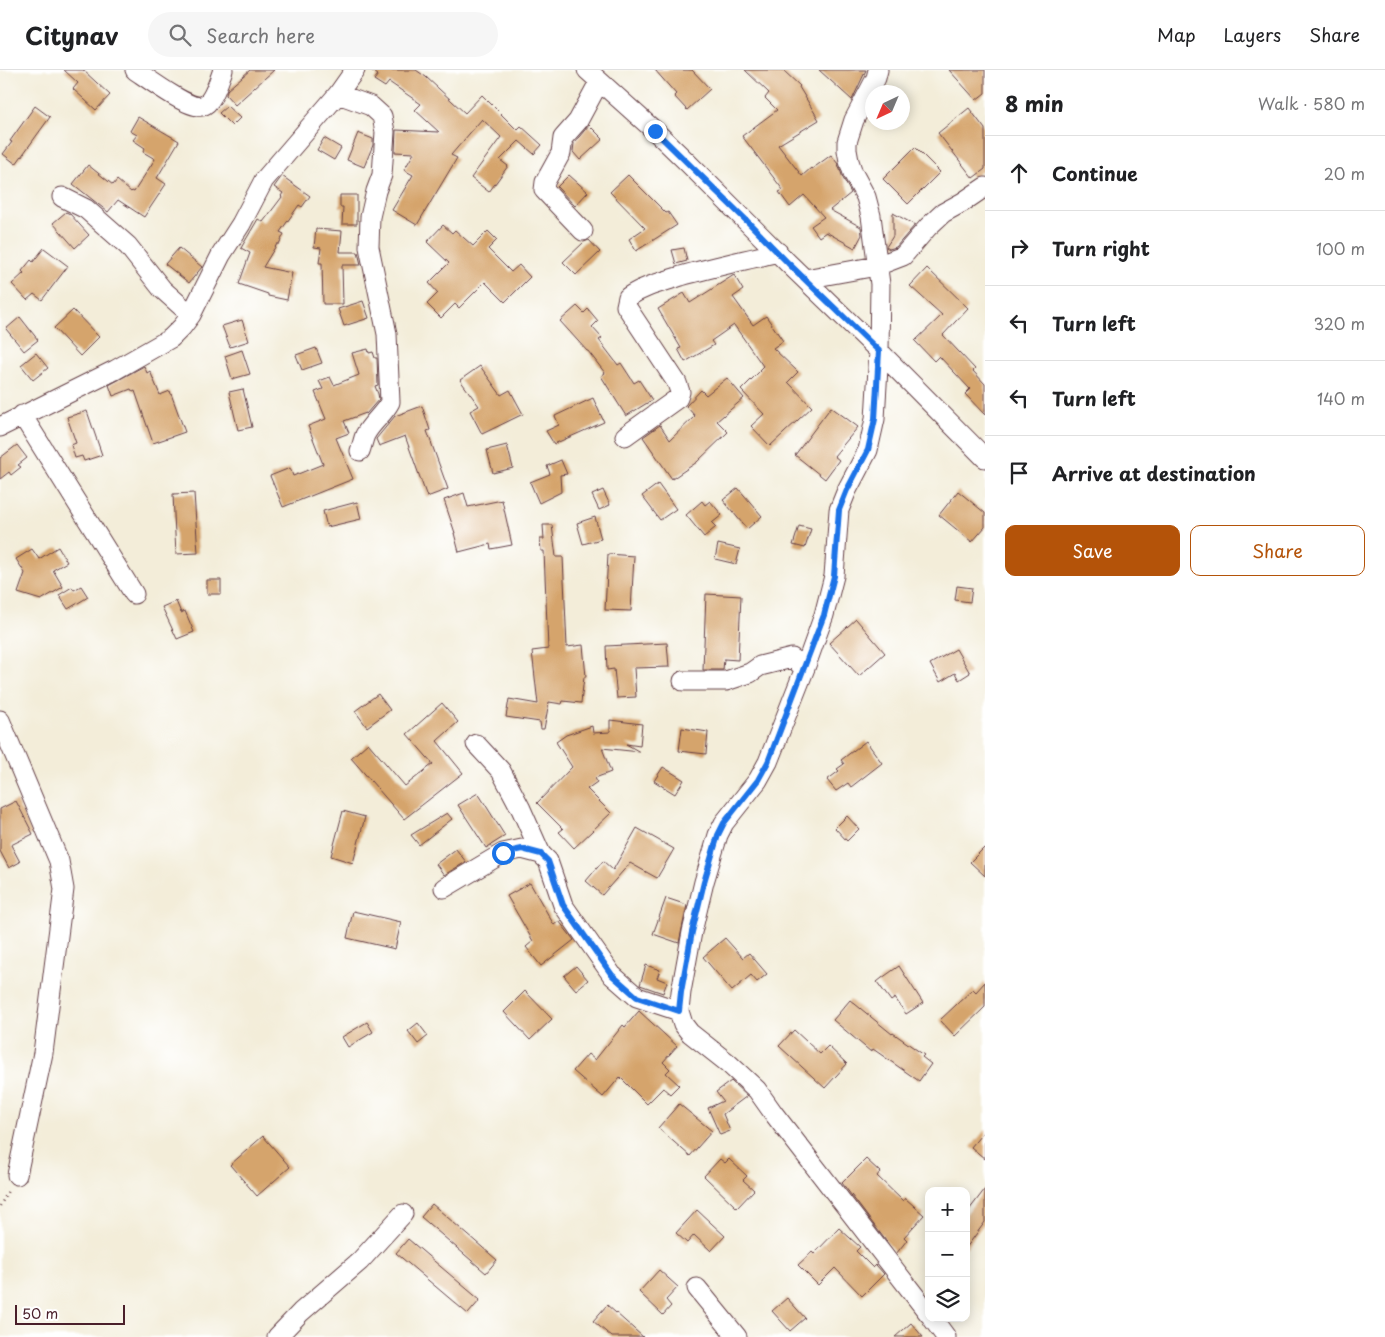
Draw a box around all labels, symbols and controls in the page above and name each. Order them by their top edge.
search box [148,12,498,57]
text: Citynav [25,17,118,53]
icon: search [166,21,194,49]
text: Search here [206,21,315,49]
text: Map [1157,21,1196,48]
text: Layers [1224,21,1281,48]
text: Share [1309,21,1360,48]
north arrow [865,85,910,130]
text: 8 min [1005,87,1064,119]
text: Walk · 580 m [1258,91,1365,115]
route end [644,120,667,143]
icon: ahead [1005,159,1033,187]
text: Continue [1052,159,1138,187]
text: 20 m [1324,161,1365,185]
icon: right [1005,234,1033,262]
text: Turn right [1052,234,1150,262]
text: 100 m [1316,236,1365,260]
icon: left [1005,309,1033,337]
text: Turn left [1052,309,1136,337]
text: 320 m [1314,311,1365,335]
icon: left [1005,384,1033,412]
text: Turn left [1052,384,1136,412]
text: 140 m [1317,386,1365,410]
icon: arrive [1005,459,1033,487]
text: Arrive at destination [1052,459,1256,487]
button: Save [1005,525,1180,576]
button: Share [1190,525,1365,576]
route start [492,842,515,865]
map controls [925,1187,970,1322]
button: + [925,1187,970,1232]
button: − [925,1232,970,1277]
button: layers [925,1277,970,1322]
scale bar [15,1302,125,1325]
text: 50 m [22,1303,58,1324]

